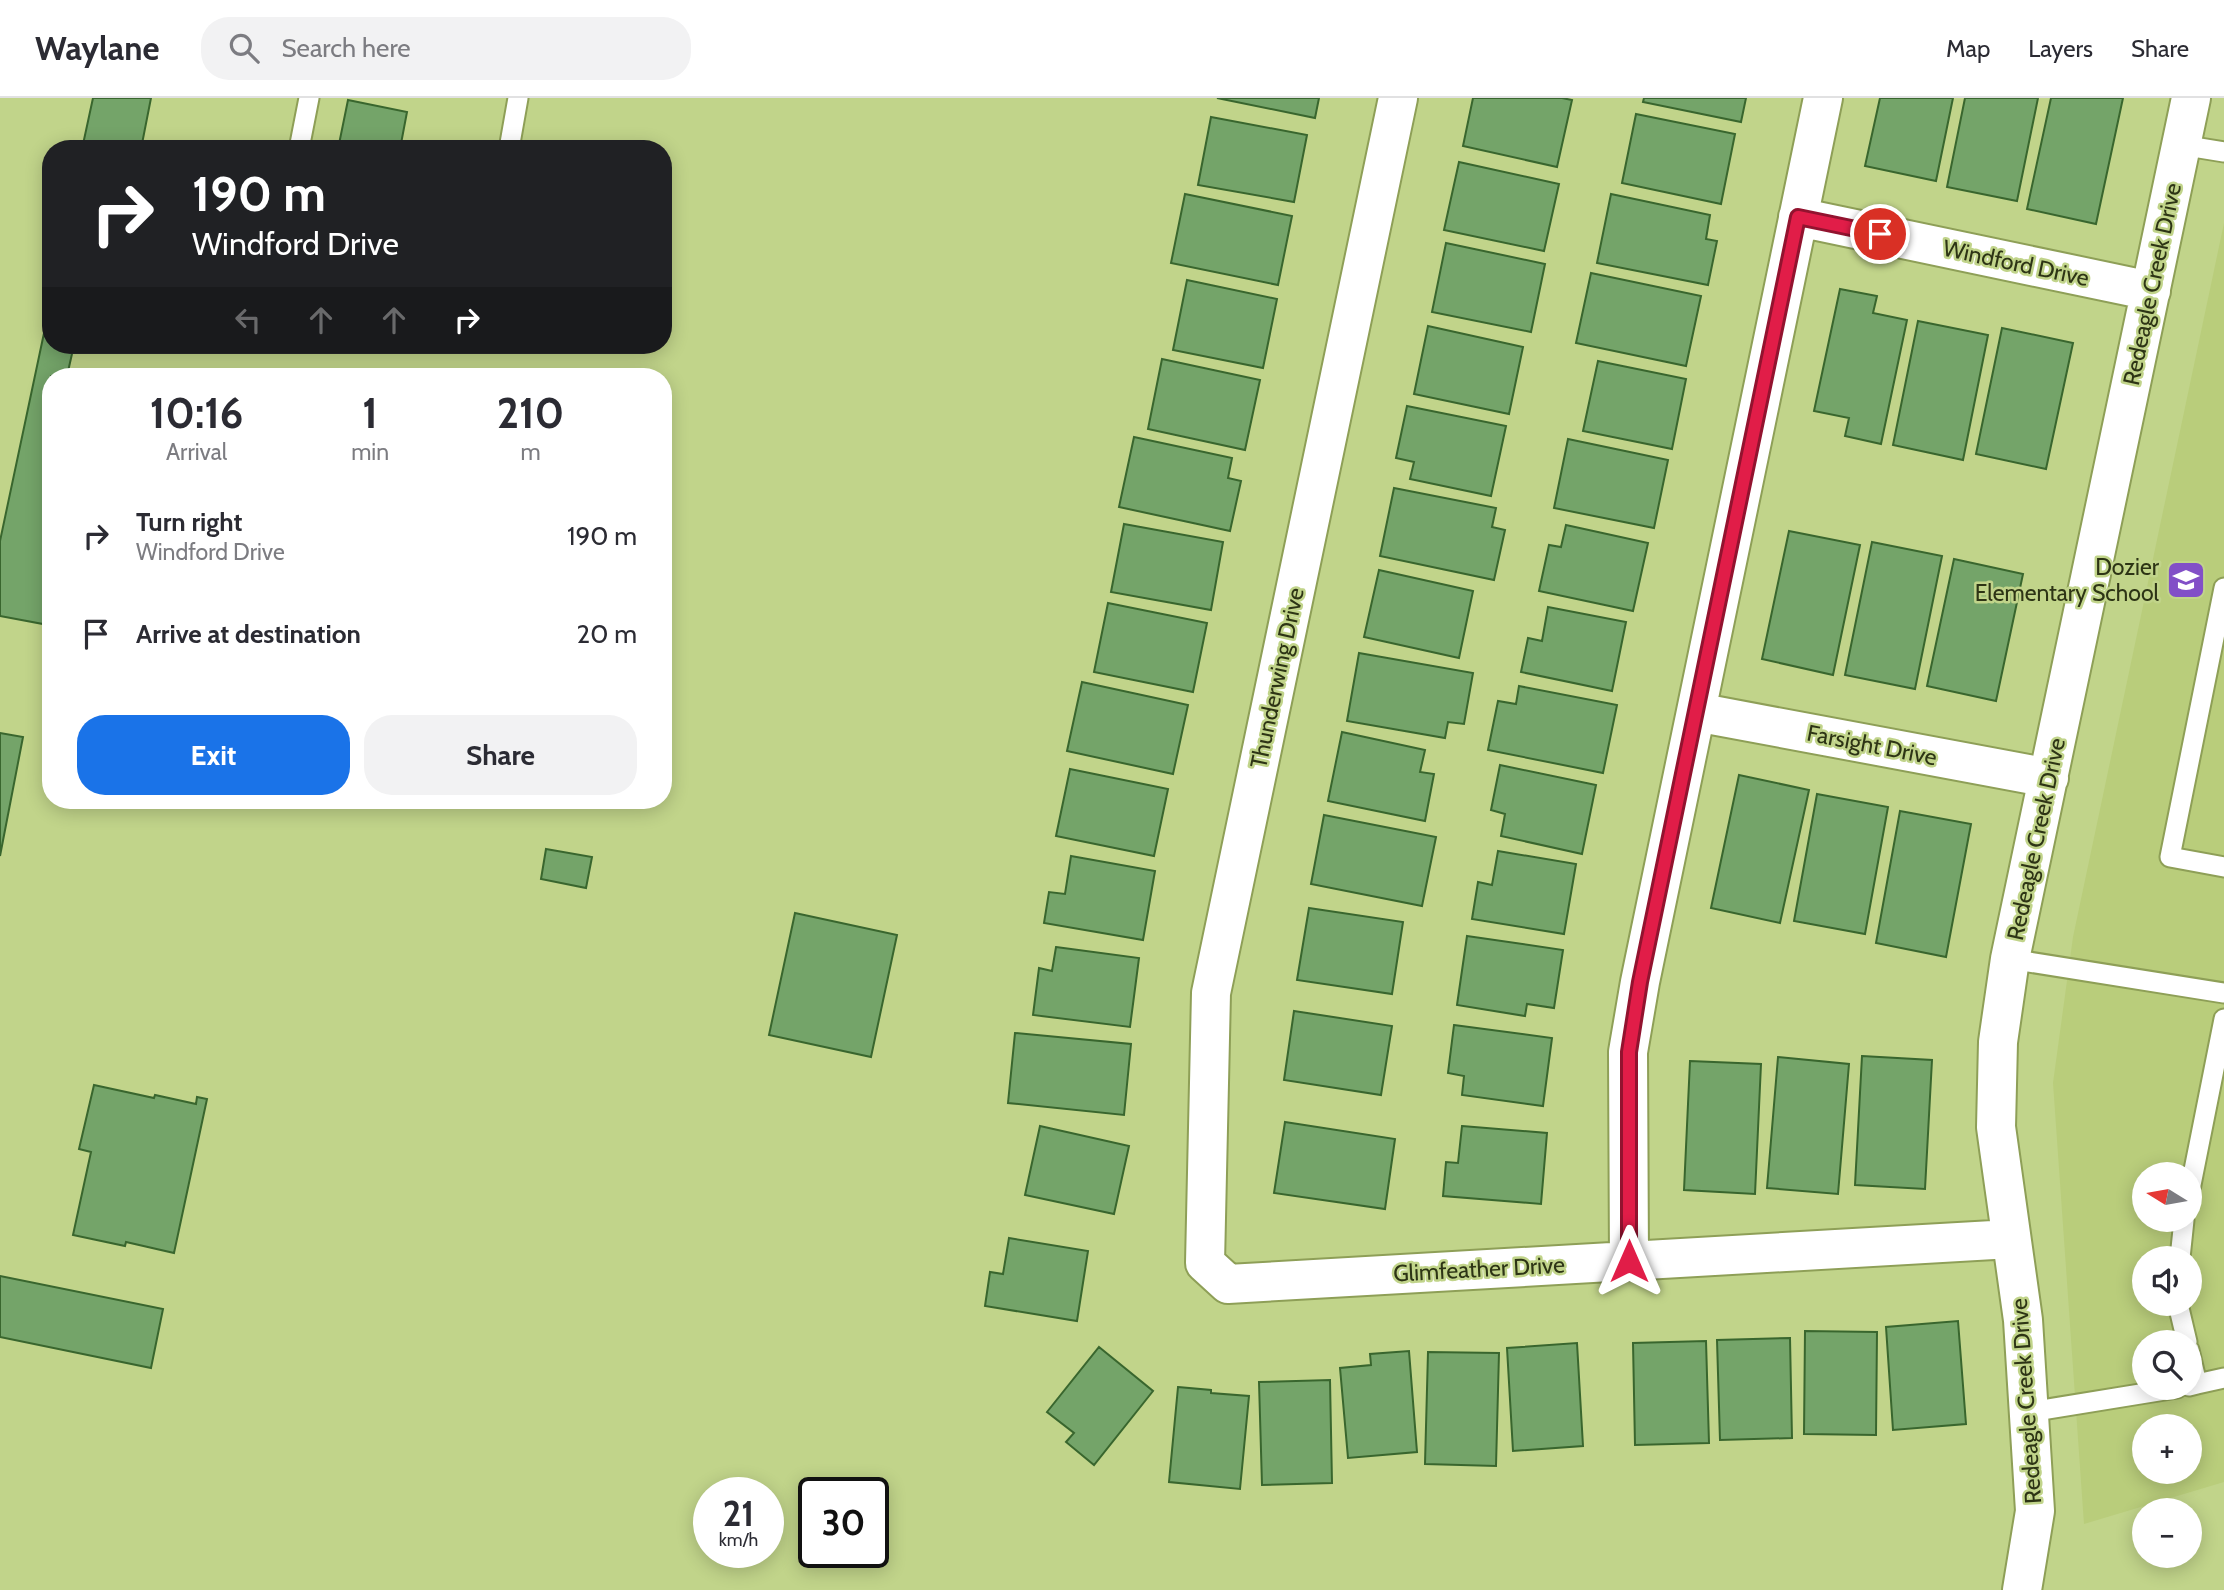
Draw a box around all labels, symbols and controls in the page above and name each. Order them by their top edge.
search box [201,17,691,80]
text: Waylane [35,28,159,68]
icon: search [225,29,263,67]
text: Search here [281,32,411,64]
text: Map [1946,34,1990,63]
text: Layers [2028,34,2093,63]
text: Share [2131,34,2189,63]
text: 190 m [192,164,326,223]
icon: right [77,168,168,259]
street label: Redeagle Creek Drive [2117,180,2187,388]
pin [1850,204,1910,264]
icon: arrive [1861,215,1899,253]
text: Windford Drive [192,224,399,263]
street label: Windford Drive [1940,234,2092,292]
icon: left [229,301,267,339]
icon: ahead [302,301,340,339]
icon: ahead [375,301,413,339]
icon: right [448,301,486,339]
text: 10:16 [150,387,243,439]
text: 1 [362,387,378,439]
text: 210 [497,387,564,439]
text: Arrival [166,438,227,466]
text: min [351,438,389,466]
text: m [520,438,541,466]
text: Turn right [136,506,242,538]
icon: right [77,517,115,555]
text: 190 m [567,520,637,552]
text: Windford Drive [136,538,285,566]
place label: Dozier Elementary School [1975,553,2160,607]
school or university icon: Dozier Elementary School [2165,559,2207,601]
street label: Thunderwing Drive [1244,585,1310,771]
icon: arrive [77,615,115,653]
text: Arrive at destination [136,618,361,650]
text: 20 m [577,618,637,650]
button: Exit [77,715,350,795]
button: Share [364,715,637,795]
street label: Farsight Drive [1805,719,1940,771]
street label: Redeagle Creek Drive [2001,735,2071,943]
north arrow [2132,1162,2202,1232]
map controls [2132,1162,2202,1568]
position arrow [1592,1224,1666,1298]
button: sound [2132,1246,2202,1316]
street label: Glimfeather Drive [1393,1251,1566,1287]
street label: Redeagle Creek Drive [2005,1297,2047,1505]
button: search [2132,1330,2202,1400]
button: + [2132,1414,2202,1484]
speed limit sign: 30 [798,1477,889,1568]
text: 21 [723,1492,754,1535]
button: − [2132,1498,2202,1568]
text: km/h [719,1529,758,1551]

